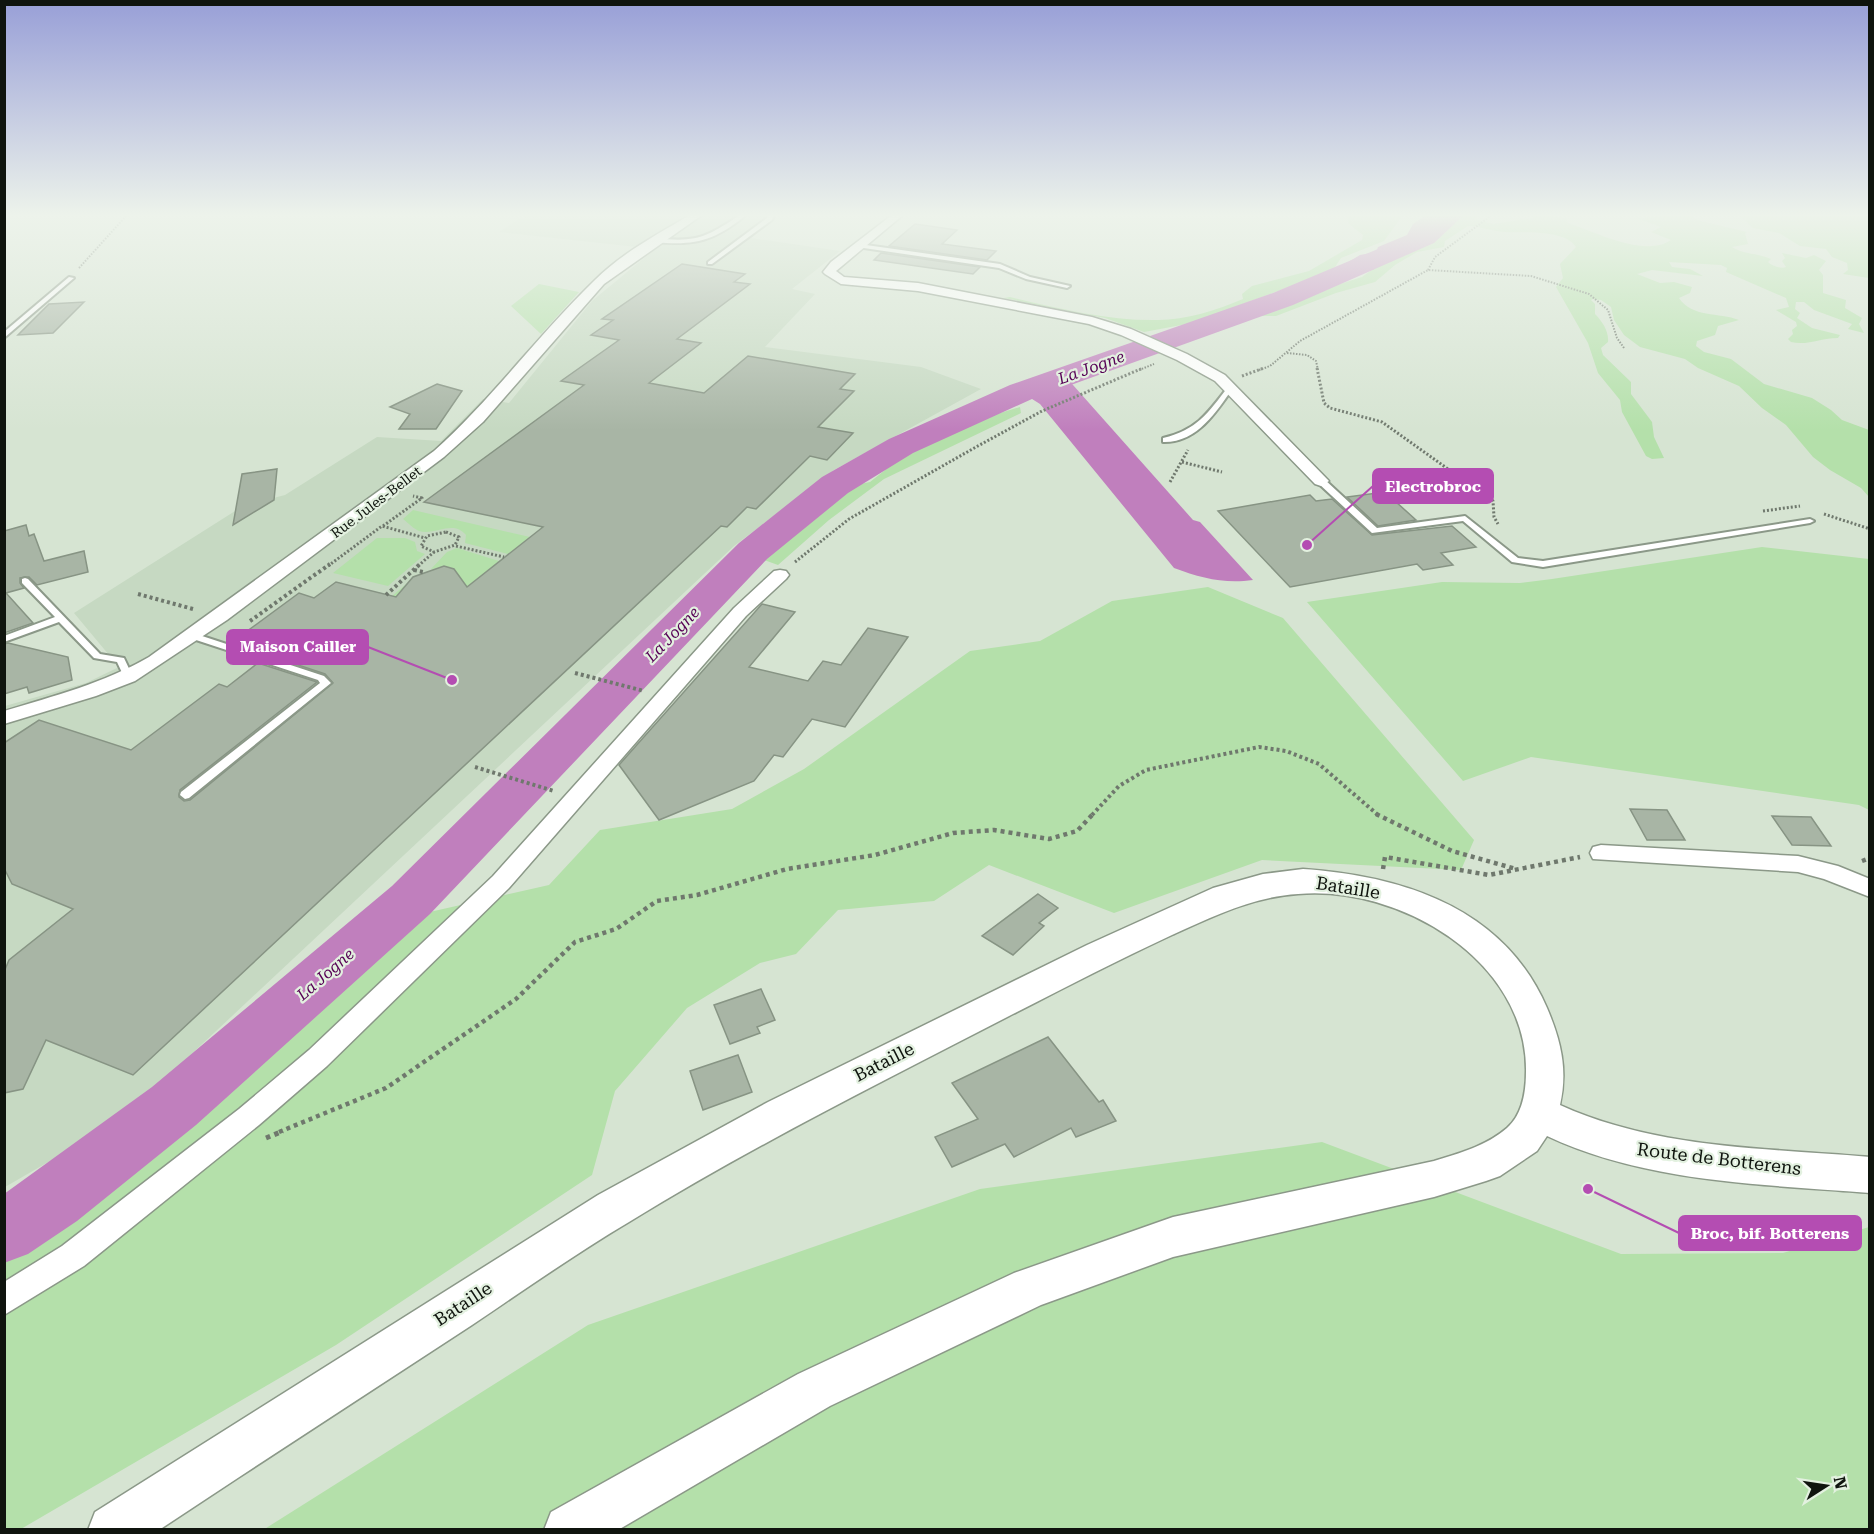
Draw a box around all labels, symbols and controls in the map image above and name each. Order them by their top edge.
water label: La Jogne [1054,347,1127,389]
street label: Rue Jules-Bellet [328,463,424,541]
callout: Electrobroc [1373,469,1493,503]
text: Electrobroc [1385,477,1481,496]
water label: La Jogne [641,603,703,667]
callout: Maison Cailler [227,630,368,664]
text: Maison Cailler [240,637,356,656]
street label: Bataille [1315,872,1382,903]
water label: La Jogne [292,944,358,1005]
street label: Bataille [850,1037,917,1086]
street label: Route de Botterens [1636,1138,1802,1179]
callout: Broc, bif. Botterens [1679,1216,1861,1250]
text: Broc, bif. Botterens [1691,1224,1849,1243]
street label: Bataille [430,1277,496,1330]
north arrow [1796,1456,1856,1516]
text: N [1830,1475,1851,1491]

